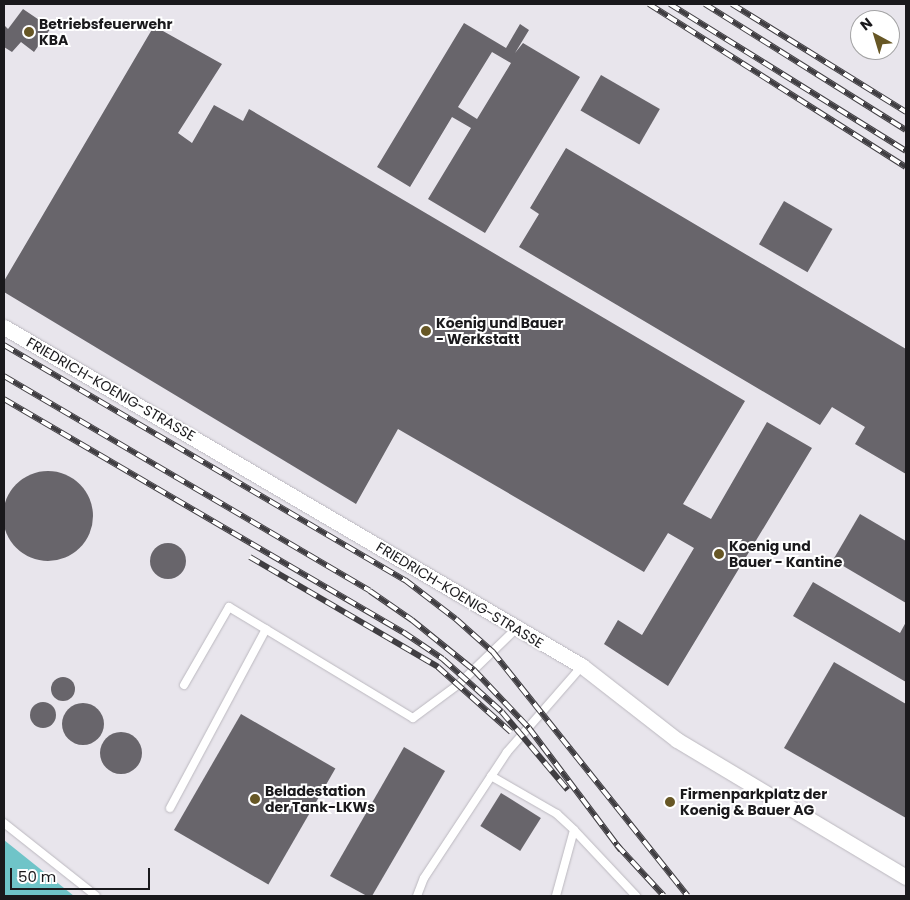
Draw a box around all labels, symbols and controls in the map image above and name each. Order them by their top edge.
north arrow [850,10,900,60]
text: N [856,13,877,35]
place label: Betriebsfeuerwehr KBA [39,16,172,48]
marker: Betriebsfeuerwehr KBA [23,26,35,38]
place label: Koenig und Bauer - Werkstatt [436,315,563,348]
marker: Koenig und Bauer - Werkstatt [420,325,432,337]
street label: FRIEDRICH-KOENIG-STRASSE [24,334,198,444]
street label: FRIEDRICH-KOENIG-STRASSE [373,538,547,652]
place label: Koenig und Bauer - Kantine [729,538,842,570]
marker: Koenig und Bauer - Kantine [713,548,725,560]
place label: Beladestation der Tank-LKWs [265,783,375,816]
place label: Firmenparkplatz der Koenig & Bauer AG [680,786,827,819]
marker: Beladestation der Tank-LKWs [249,793,261,805]
marker: Firmenparkplatz der Koenig & Bauer AG [664,796,676,808]
scale bar [12,858,152,890]
text: 50 m [18,866,56,887]

